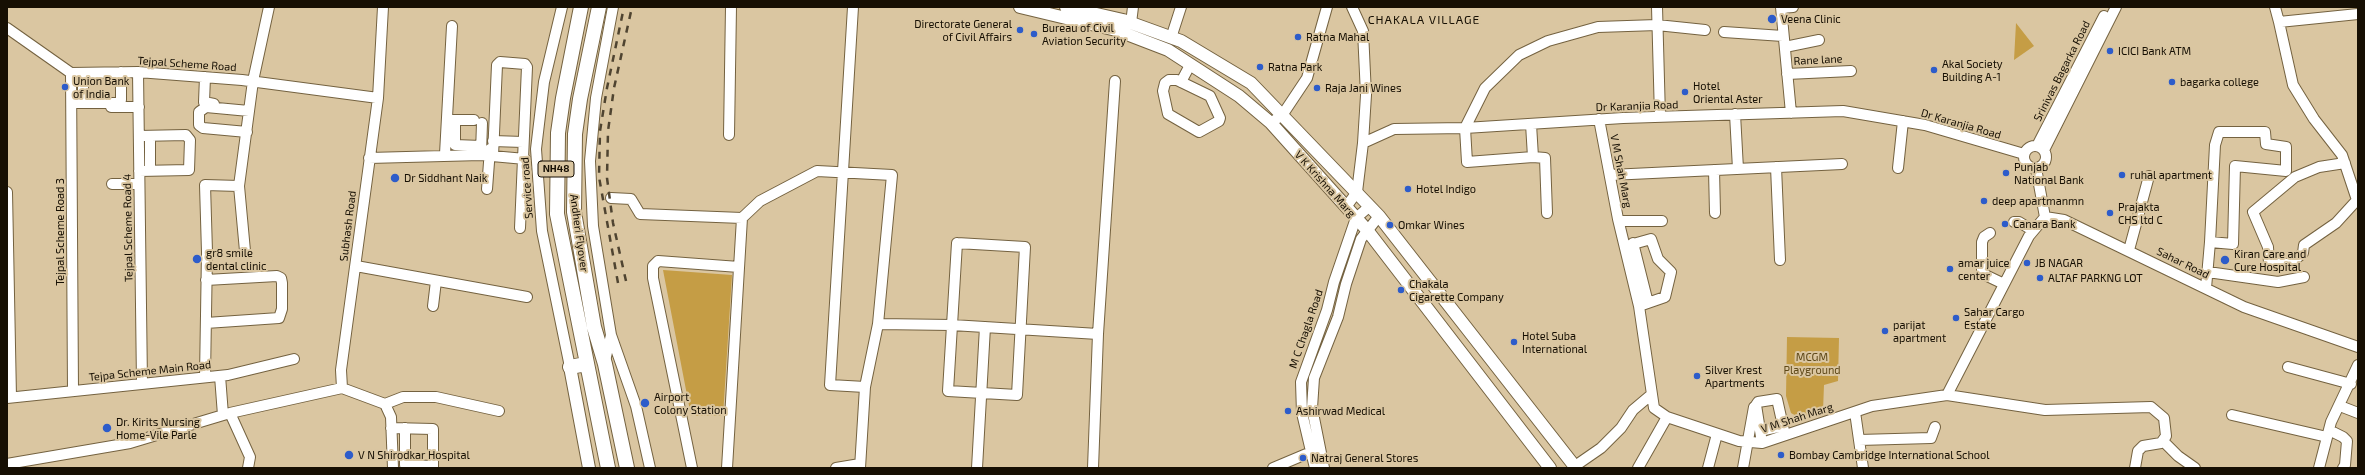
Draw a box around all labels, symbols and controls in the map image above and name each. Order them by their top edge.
place label: Veena Clinic [1781,12,1841,26]
district label: CHAKALA VILLAGE [1368,13,1480,27]
marker: Veena Clinic [1766,13,1778,25]
place label: Directorate General of Civil Affairs [914,17,1012,43]
street label: Srinivas Bagarka Road [2031,19,2093,123]
place label: Bureau of Civil Aviation Security [1042,21,1126,47]
marker: Directorate General of Civil Affairs [1015,25,1025,35]
marker: Bureau of Civil Aviation Security [1029,29,1039,39]
place label: Ratna Mahal [1306,30,1369,44]
marker: Ratna Mahal [1293,32,1303,42]
place label: ICICI Bank ATM [2118,44,2191,58]
marker: ICICI Bank ATM [2105,46,2115,56]
street label: Rane lane [1793,52,1843,68]
street label: Tejpal Scheme Road [137,54,237,74]
place label: Akal Society Building A-1 [1942,57,2003,83]
place label: Ratna Park [1268,60,1322,74]
marker: Ratna Park [1255,62,1265,72]
marker: Akal Society Building A-1 [1929,65,1939,75]
place label: Union Bank of India [73,74,129,100]
place label: bagarka college [2180,75,2259,89]
marker: bagarka college [2167,77,2177,87]
place label: Hotel Oriental Aster [1693,79,1763,105]
place label: Raja Jani Wines [1325,81,1401,95]
marker: Union Bank of India [60,82,70,92]
marker: Raja Jani Wines [1312,83,1322,93]
marker: Hotel Oriental Aster [1680,87,1690,97]
street label: Dr Karanjia Road [1595,98,1679,114]
street label: Dr Karanjia Road [1919,106,2003,142]
street label: V M Shah Marg [1607,133,1635,209]
street label: V K Krishna Marg [1292,148,1358,220]
street label: Service road [518,157,536,219]
place label: Punjab National Bank [2014,160,2084,186]
road number: NH48 [538,161,574,177]
marker: Punjab National Bank [2001,168,2011,178]
place label: ruhal apartment [2130,168,2212,182]
marker: ruhal apartment [2117,170,2127,180]
place label: Dr Siddhant Naik [404,171,487,185]
marker: Dr Siddhant Naik [389,172,401,184]
street label: Tejpal Scheme Road 4 [120,174,136,282]
street label: Tejpal Scheme Road 3 [53,178,67,286]
place label: Hotel Indigo [1416,182,1476,196]
marker: Hotel Indigo [1403,184,1413,194]
street label: Subhash Road [337,190,359,262]
street label: Andheri Flyover [567,193,591,273]
place label: deep apartmanmn [1992,194,2084,208]
marker: deep apartmanmn [1979,196,1989,206]
place label: Prajakta CHS ltd C [2118,200,2163,226]
marker: Prajakta CHS ltd C [2105,208,2115,218]
place label: Canara Bank [2013,217,2075,231]
place label: Omkar Wines [1398,218,1465,232]
marker: Canara Bank [2000,219,2010,229]
marker: Omkar Wines [1385,220,1395,230]
street label: Sahar Road [2155,245,2211,281]
place label: gr8 smile dental clinic [206,246,266,272]
place label: Kiran Care and Cure Hospital [2234,247,2306,273]
marker: gr8 smile dental clinic [191,253,203,265]
marker: Kiran Care and Cure Hospital [2219,254,2231,266]
place label: amar juice center [1958,256,2010,282]
place label: JB NAGAR [2035,256,2083,270]
marker: JB NAGAR [2022,258,2032,268]
marker: amar juice center [1945,264,1955,274]
place label: ALTAF PARKNG LOT [2048,271,2143,285]
marker: ALTAF PARKNG LOT [2035,273,2045,283]
place label: Chakala Cigarette Company [1409,277,1504,303]
marker: Chakala Cigarette Company [1396,285,1406,295]
street label: M C Chagla Road [1286,288,1326,370]
place label: Sahar Cargo Estate [1964,305,2025,331]
marker: Sahar Cargo Estate [1951,313,1961,323]
place label: parijat apartment [1893,318,1946,344]
marker: parijat apartment [1880,326,1890,336]
place label: Hotel Suba International [1522,329,1587,355]
marker: Hotel Suba International [1509,337,1519,347]
park label: MCGM Playground [1783,350,1841,376]
street label: Tejpa Scheme Main Road [88,358,212,384]
place label: Silver Krest Apartments [1705,363,1765,389]
marker: Silver Krest Apartments [1692,371,1702,381]
place label: Airport Colony Station [654,390,727,416]
marker: Airport Colony Station [639,397,651,409]
street label: V M Shah Marg [1759,400,1835,436]
place label: Ashirwad Medical [1296,404,1385,418]
marker: Ashirwad Medical [1283,406,1293,416]
place label: Dr. Kirits Nursing Home-Vile Parle [116,415,200,441]
marker: Dr. Kirits Nursing Home-Vile Parle [101,422,113,434]
place label: V N Shirodkar Hospital [358,448,470,462]
place label: Bombay Cambridge International School [1789,448,1990,462]
marker: V N Shirodkar Hospital [343,449,355,461]
marker: Bombay Cambridge International School [1776,450,1786,460]
place label: Natraj General Stores [1311,451,1418,465]
marker: Natraj General Stores [1298,453,1308,463]

